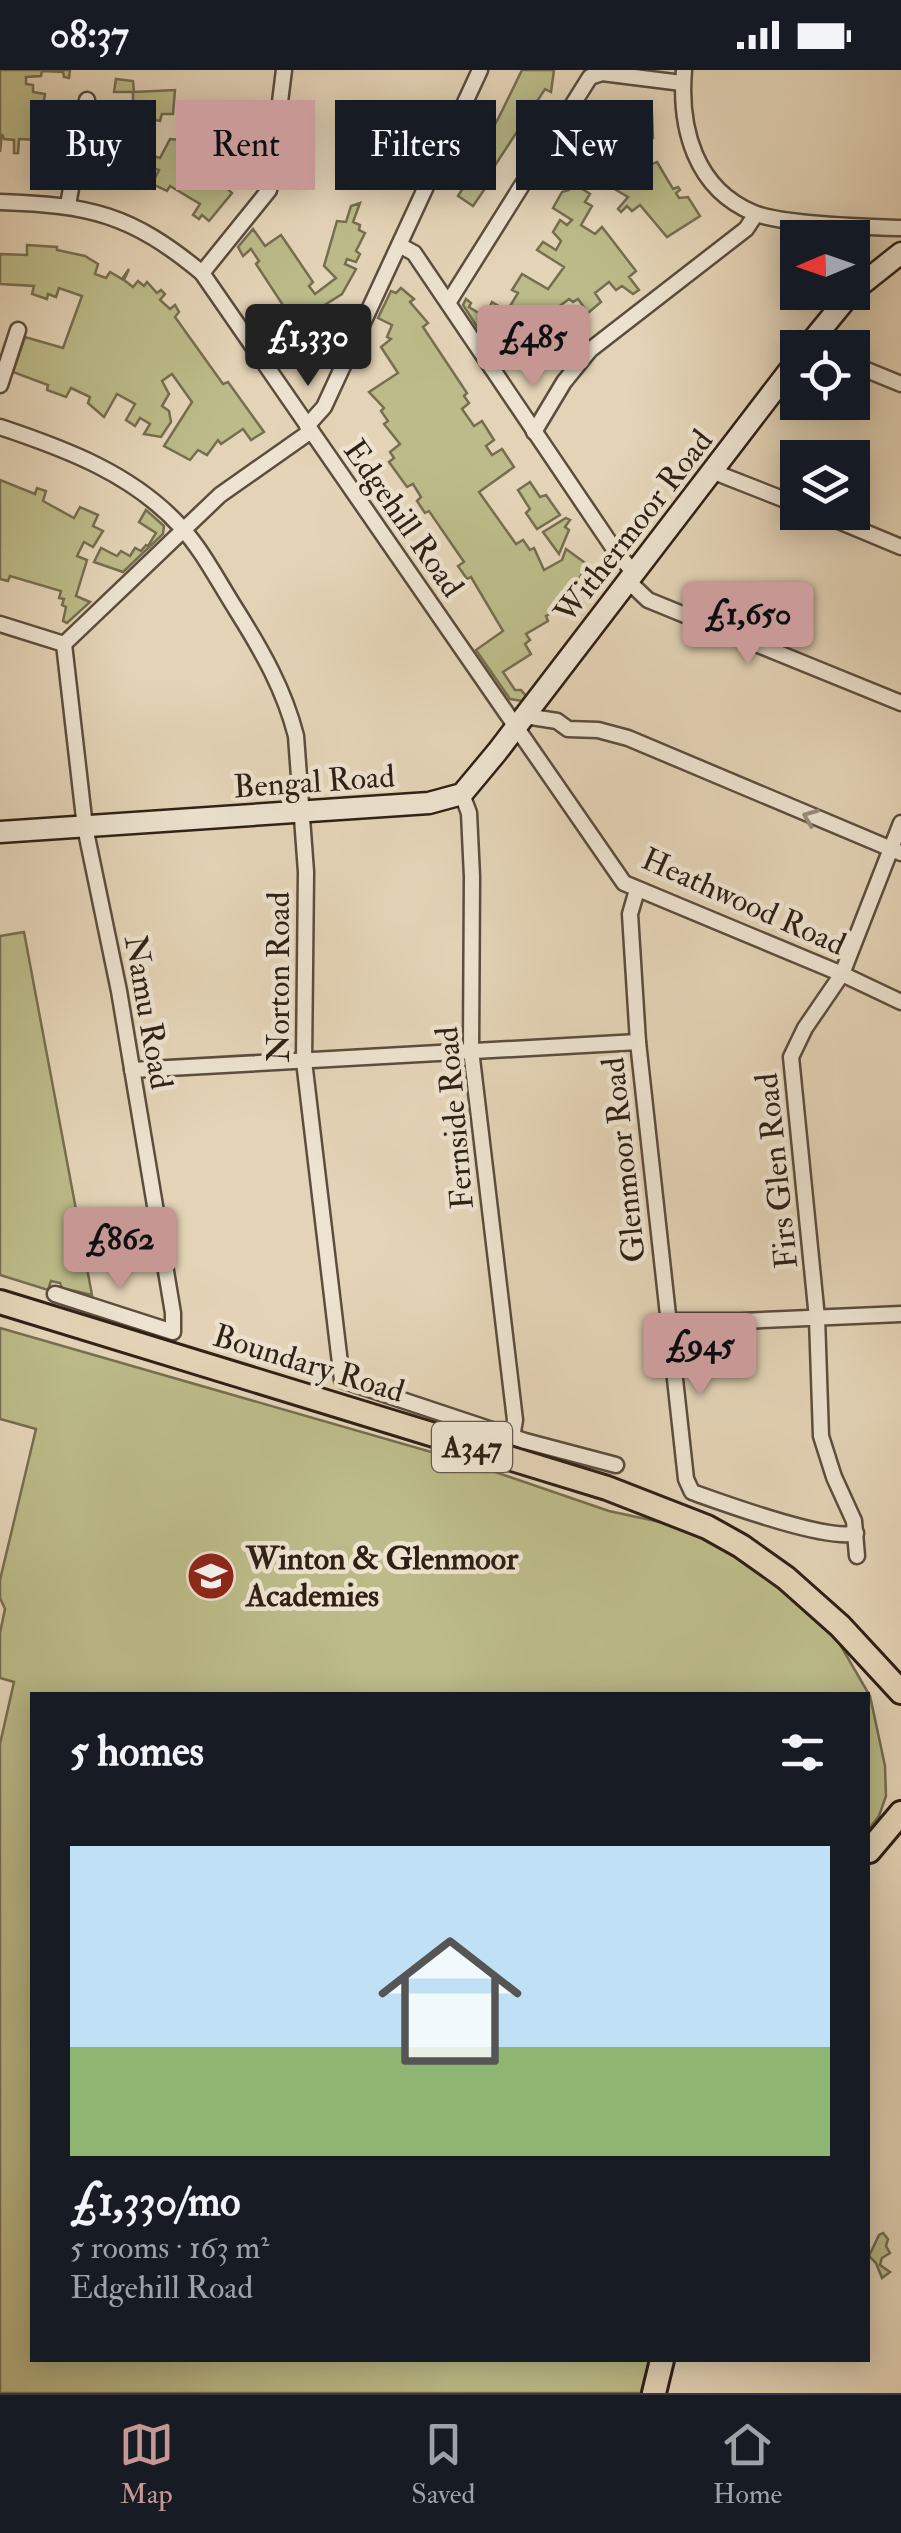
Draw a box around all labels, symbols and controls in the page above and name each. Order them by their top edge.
text: 08:37 [50,11,129,59]
chip: Buy [30,100,156,190]
chip: Rent [176,100,315,190]
chip: Filters [335,100,496,190]
chip: New [516,100,653,190]
north arrow [780,220,870,310]
map controls [780,220,870,530]
pin: £1,330 [227,304,389,389]
pin: £485 [474,305,592,390]
text: £1,330 [267,316,349,356]
text: £485 [499,317,567,357]
button: locate [780,330,870,420]
street label: Withermoor Road [545,422,722,632]
street label: Edgehill Road [334,432,472,605]
button: layers [780,440,870,530]
pin: £1,650 [667,582,829,667]
text: £1,650 [705,594,791,634]
street label: Bengal Road [232,756,396,808]
one-way arrow [803,808,820,828]
street label: Heathwood Road [635,839,852,965]
street label: Norton Road [259,891,299,1063]
street label: Namu Road [115,932,181,1093]
street label: Fernside Road [427,1025,483,1211]
street label: Glenmoor Road [593,1055,655,1264]
street label: Firs Glen Road [747,1071,807,1271]
pin: £862 [61,1207,179,1292]
text: £862 [86,1219,154,1259]
pin: £945 [641,1313,759,1398]
street label: Boundary Road [208,1316,409,1412]
text: £945 [665,1325,735,1365]
road number: A347 [432,1422,512,1472]
place label: Winton & Glenmoor Academies [244,1539,519,1616]
school or university icon: Winton & Glenmoor Academies [185,1550,237,1602]
icon: filters [775,1725,830,1780]
text: 5 homes [70,1726,204,1778]
icon: home [360,1911,540,2091]
text: £1,330/mo [70,2176,241,2228]
text: 5 rooms · 163 m² [70,2228,269,2268]
text: Edgehill Road [70,2268,253,2308]
tab: Map [119,2417,174,2512]
tab: Saved [411,2417,475,2512]
tab: Home [713,2417,782,2512]

